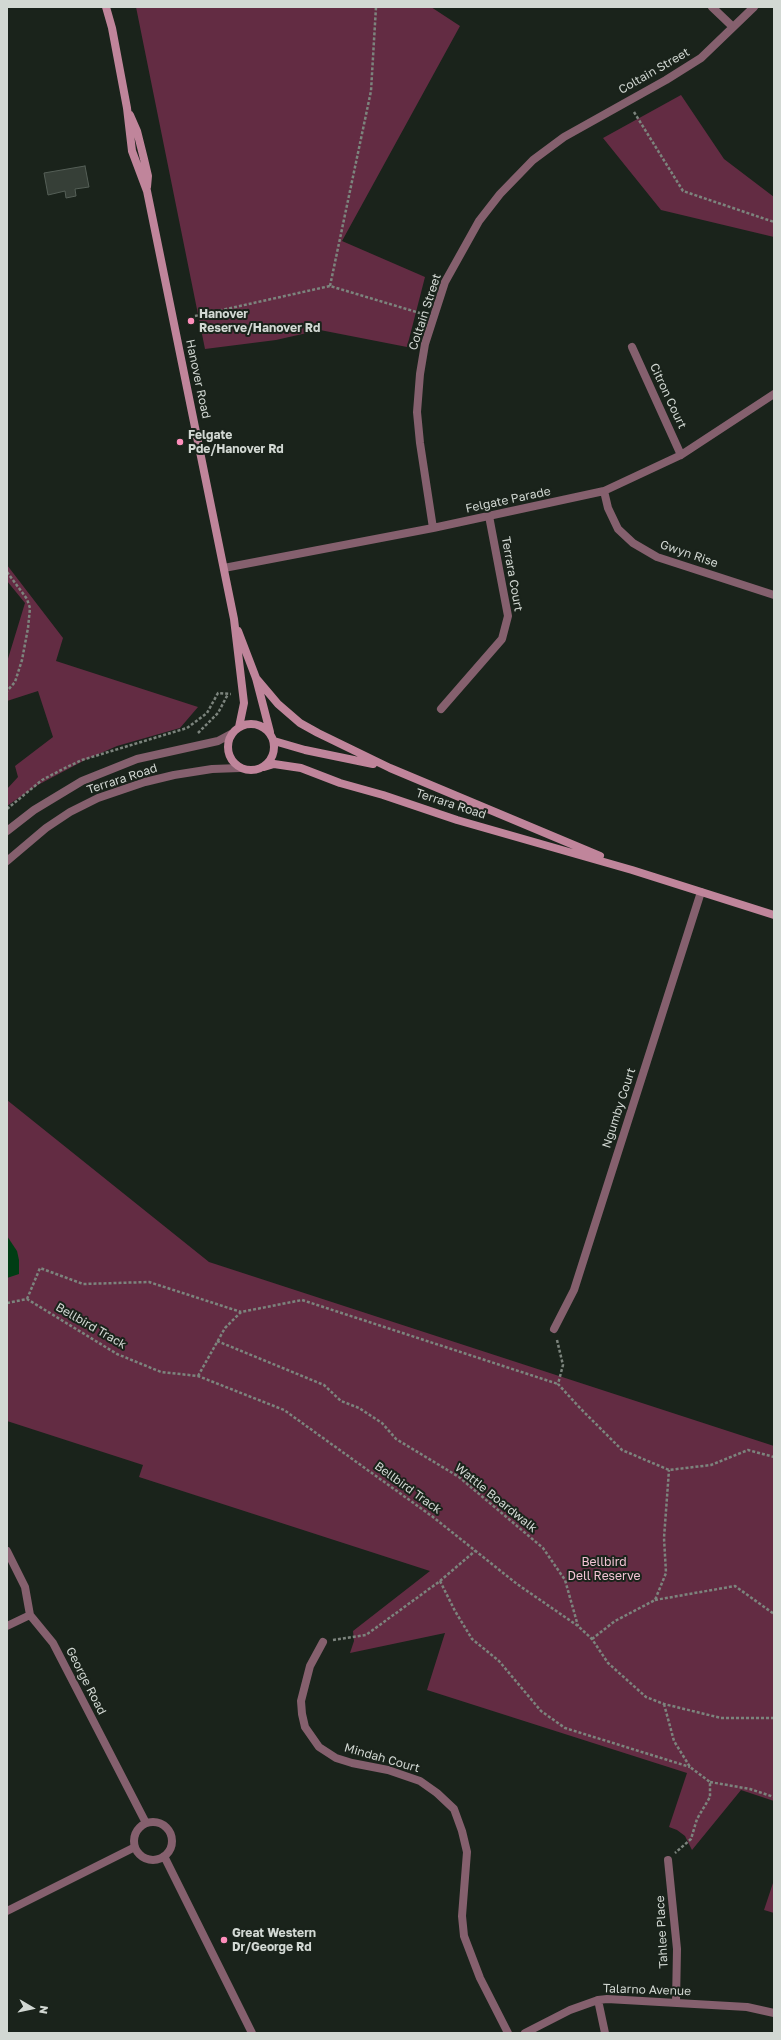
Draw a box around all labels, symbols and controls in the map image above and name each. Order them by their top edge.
street label: Coltain Street [616,45,692,97]
street label: Coltain Street [406,272,444,352]
place label: Hanover Reserve/Hanover Rd [199,307,320,335]
marker: Hanover Reserve/Hanover Rd [186,316,196,326]
street label: Hanover Road [183,338,213,420]
street label: Citron Court [647,361,689,431]
place label: Felgate Pde/Hanover Rd [188,428,284,456]
marker: Felgate Pde/Hanover Rd [175,437,185,447]
street label: Felgate Parade [464,484,552,516]
street label: Terrara Court [498,535,526,613]
street label: Gwyn Rise [658,537,720,571]
street label: Terrara Road [85,761,159,797]
street label: Terrara Road [414,786,488,822]
street label: Ngumby Court [599,1066,639,1150]
street label: Bellbird Track [53,1300,129,1352]
street label: Bellbird Track [372,1459,444,1517]
street label: Wattle Boardwalk [452,1460,540,1536]
park label: Bellbird Dell Reserve [568,1555,640,1583]
street label: George Road [63,1645,109,1717]
street label: Mindah Court [343,1740,421,1776]
street label: Tahlee Place [653,1895,671,1969]
place label: Great Western Dr/George Rd [232,1926,316,1954]
marker: Great Western Dr/George Rd [219,1935,229,1945]
street label: Talarno Avenue [603,1981,691,1999]
north arrow [12,1988,52,2028]
text: N [37,2005,51,2015]

